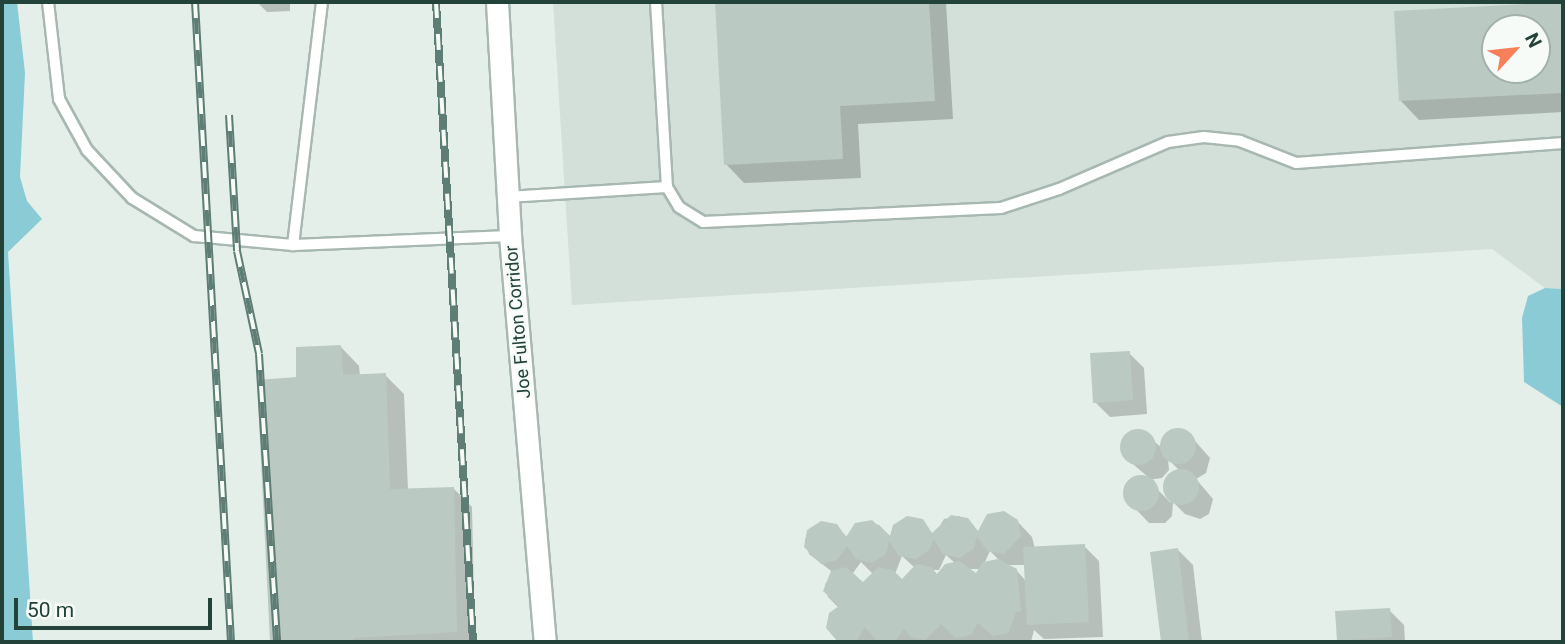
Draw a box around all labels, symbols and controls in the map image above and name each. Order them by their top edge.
north arrow [1481,14,1551,84]
text: N [1520,29,1547,51]
street label: Joe Fulton Corridor [501,244,535,400]
scale bar [18,584,215,628]
text: 50 m [27,598,74,622]

